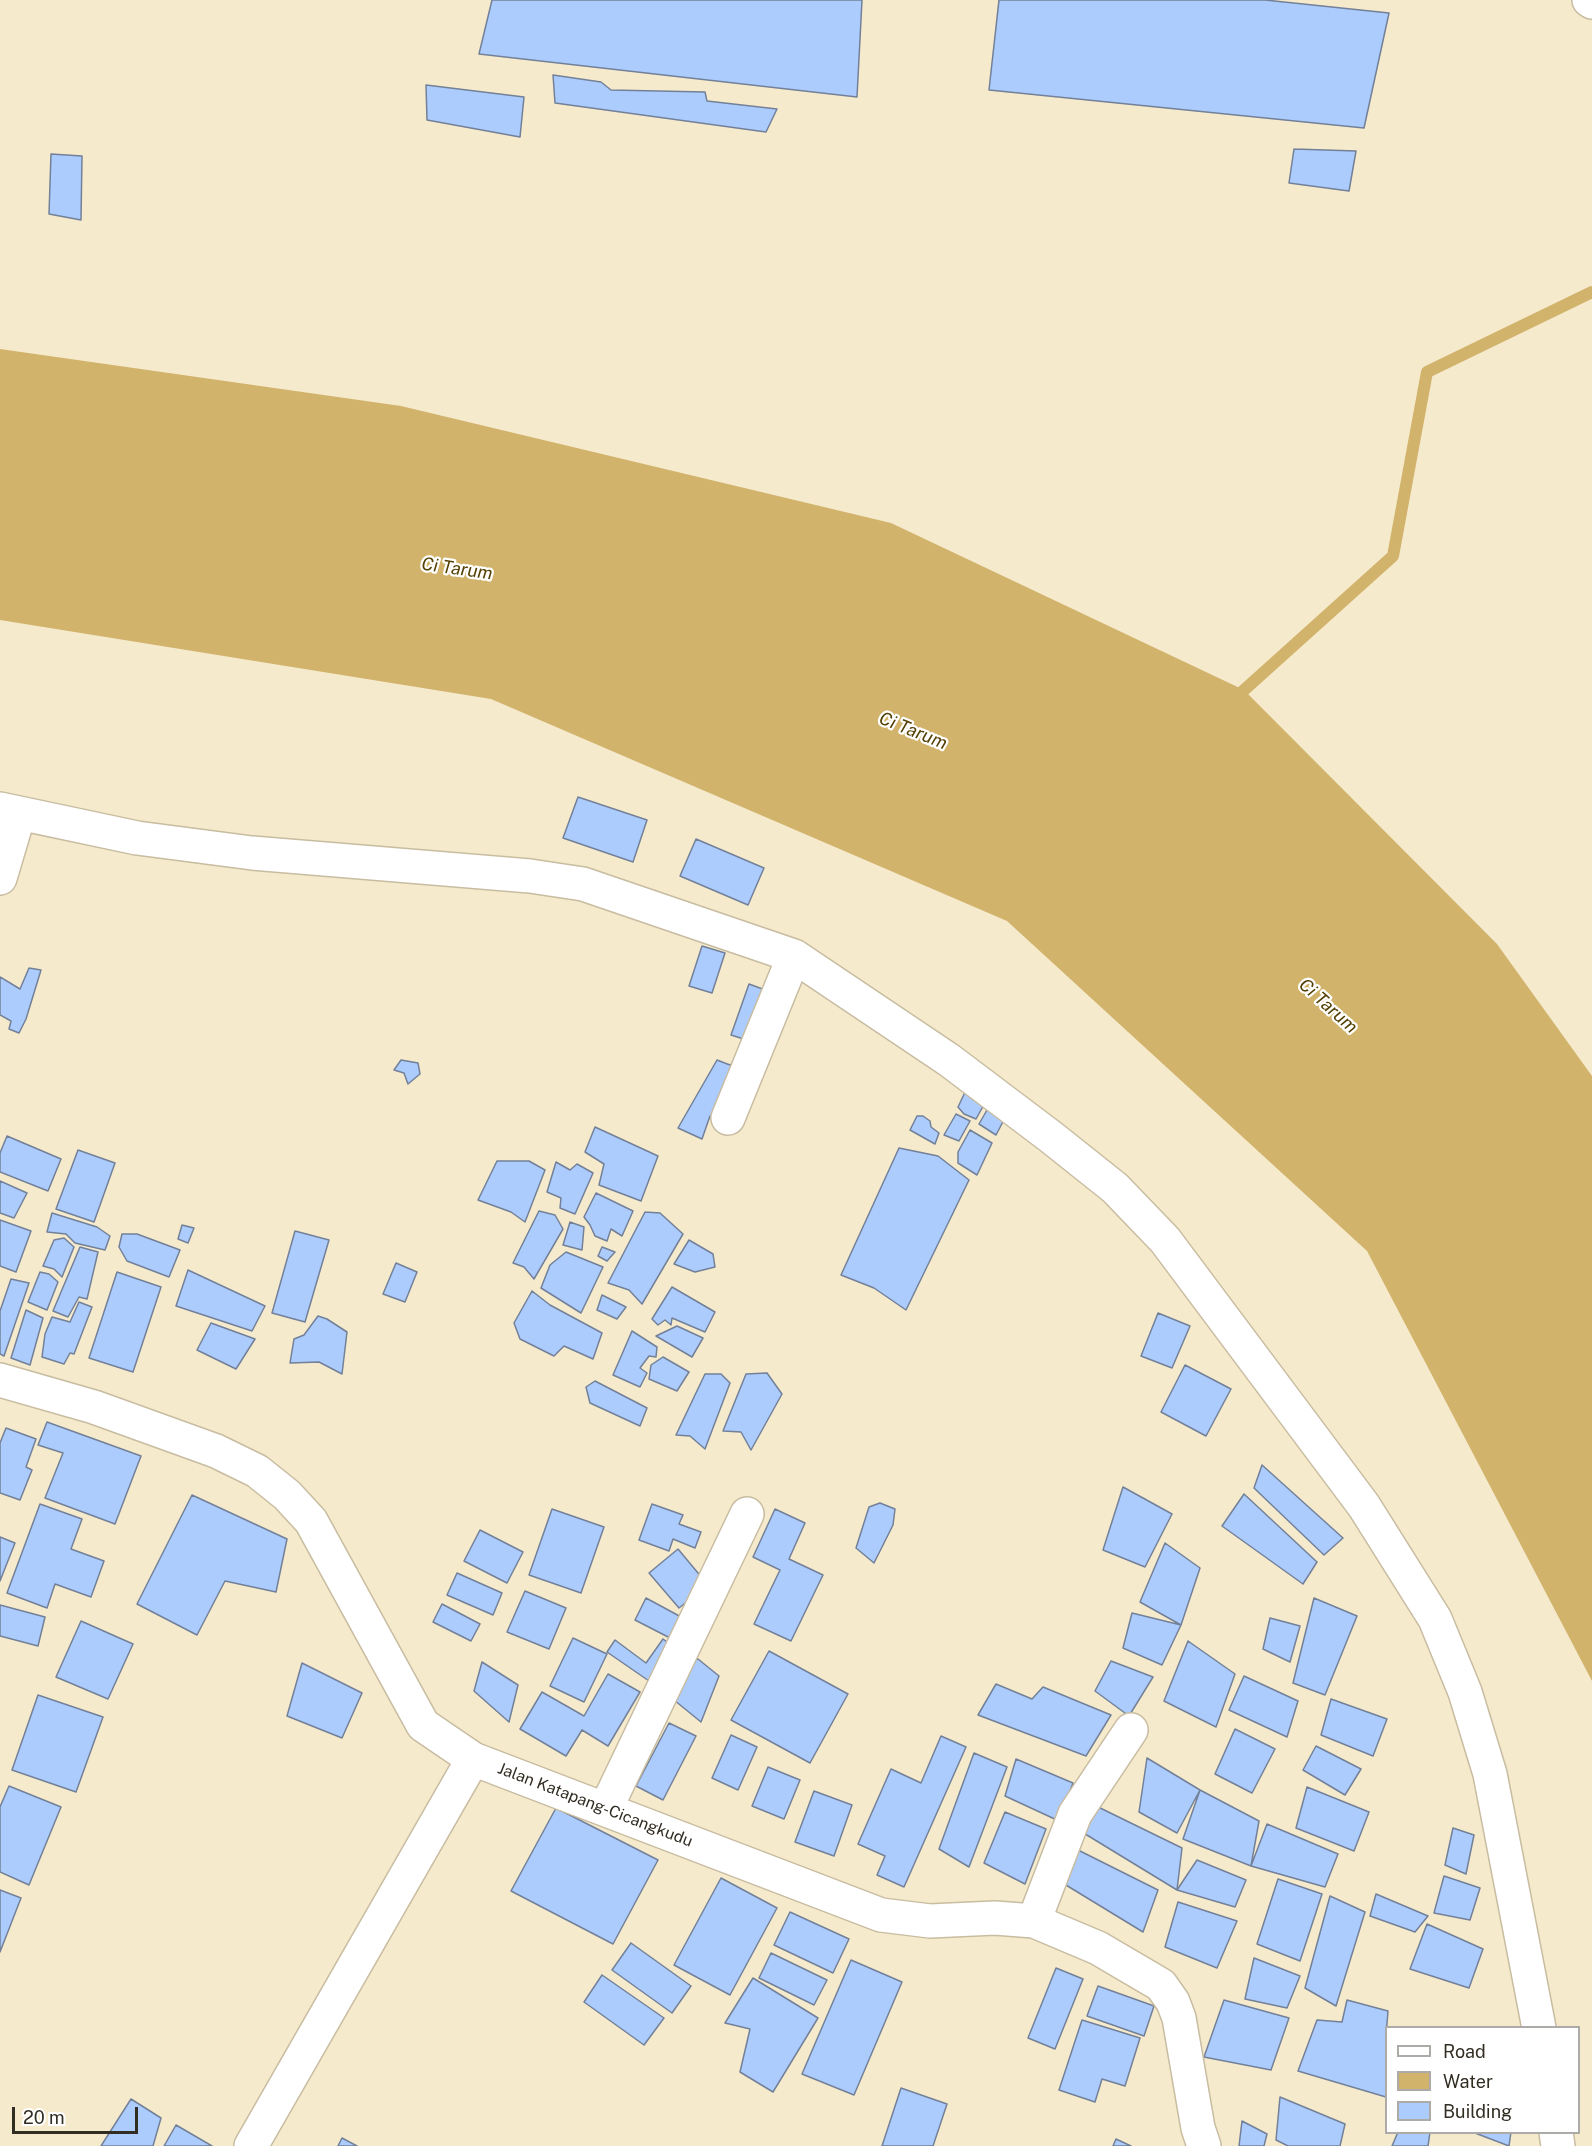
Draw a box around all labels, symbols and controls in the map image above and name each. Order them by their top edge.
water label: Ci Tarum [420,553,494,585]
water label: Ci Tarum [876,708,950,754]
water label: Ci Tarum [1294,974,1362,1038]
street label: Jalan Katapang-Cicangkudu [495,1759,695,1851]
legend [1385,2026,1580,2134]
text: Road [1443,2041,1486,2062]
text: Water [1443,2071,1493,2092]
scale bar [15,2095,141,2133]
text: Building [1443,2101,1512,2122]
text: 20 m [23,2107,65,2128]

